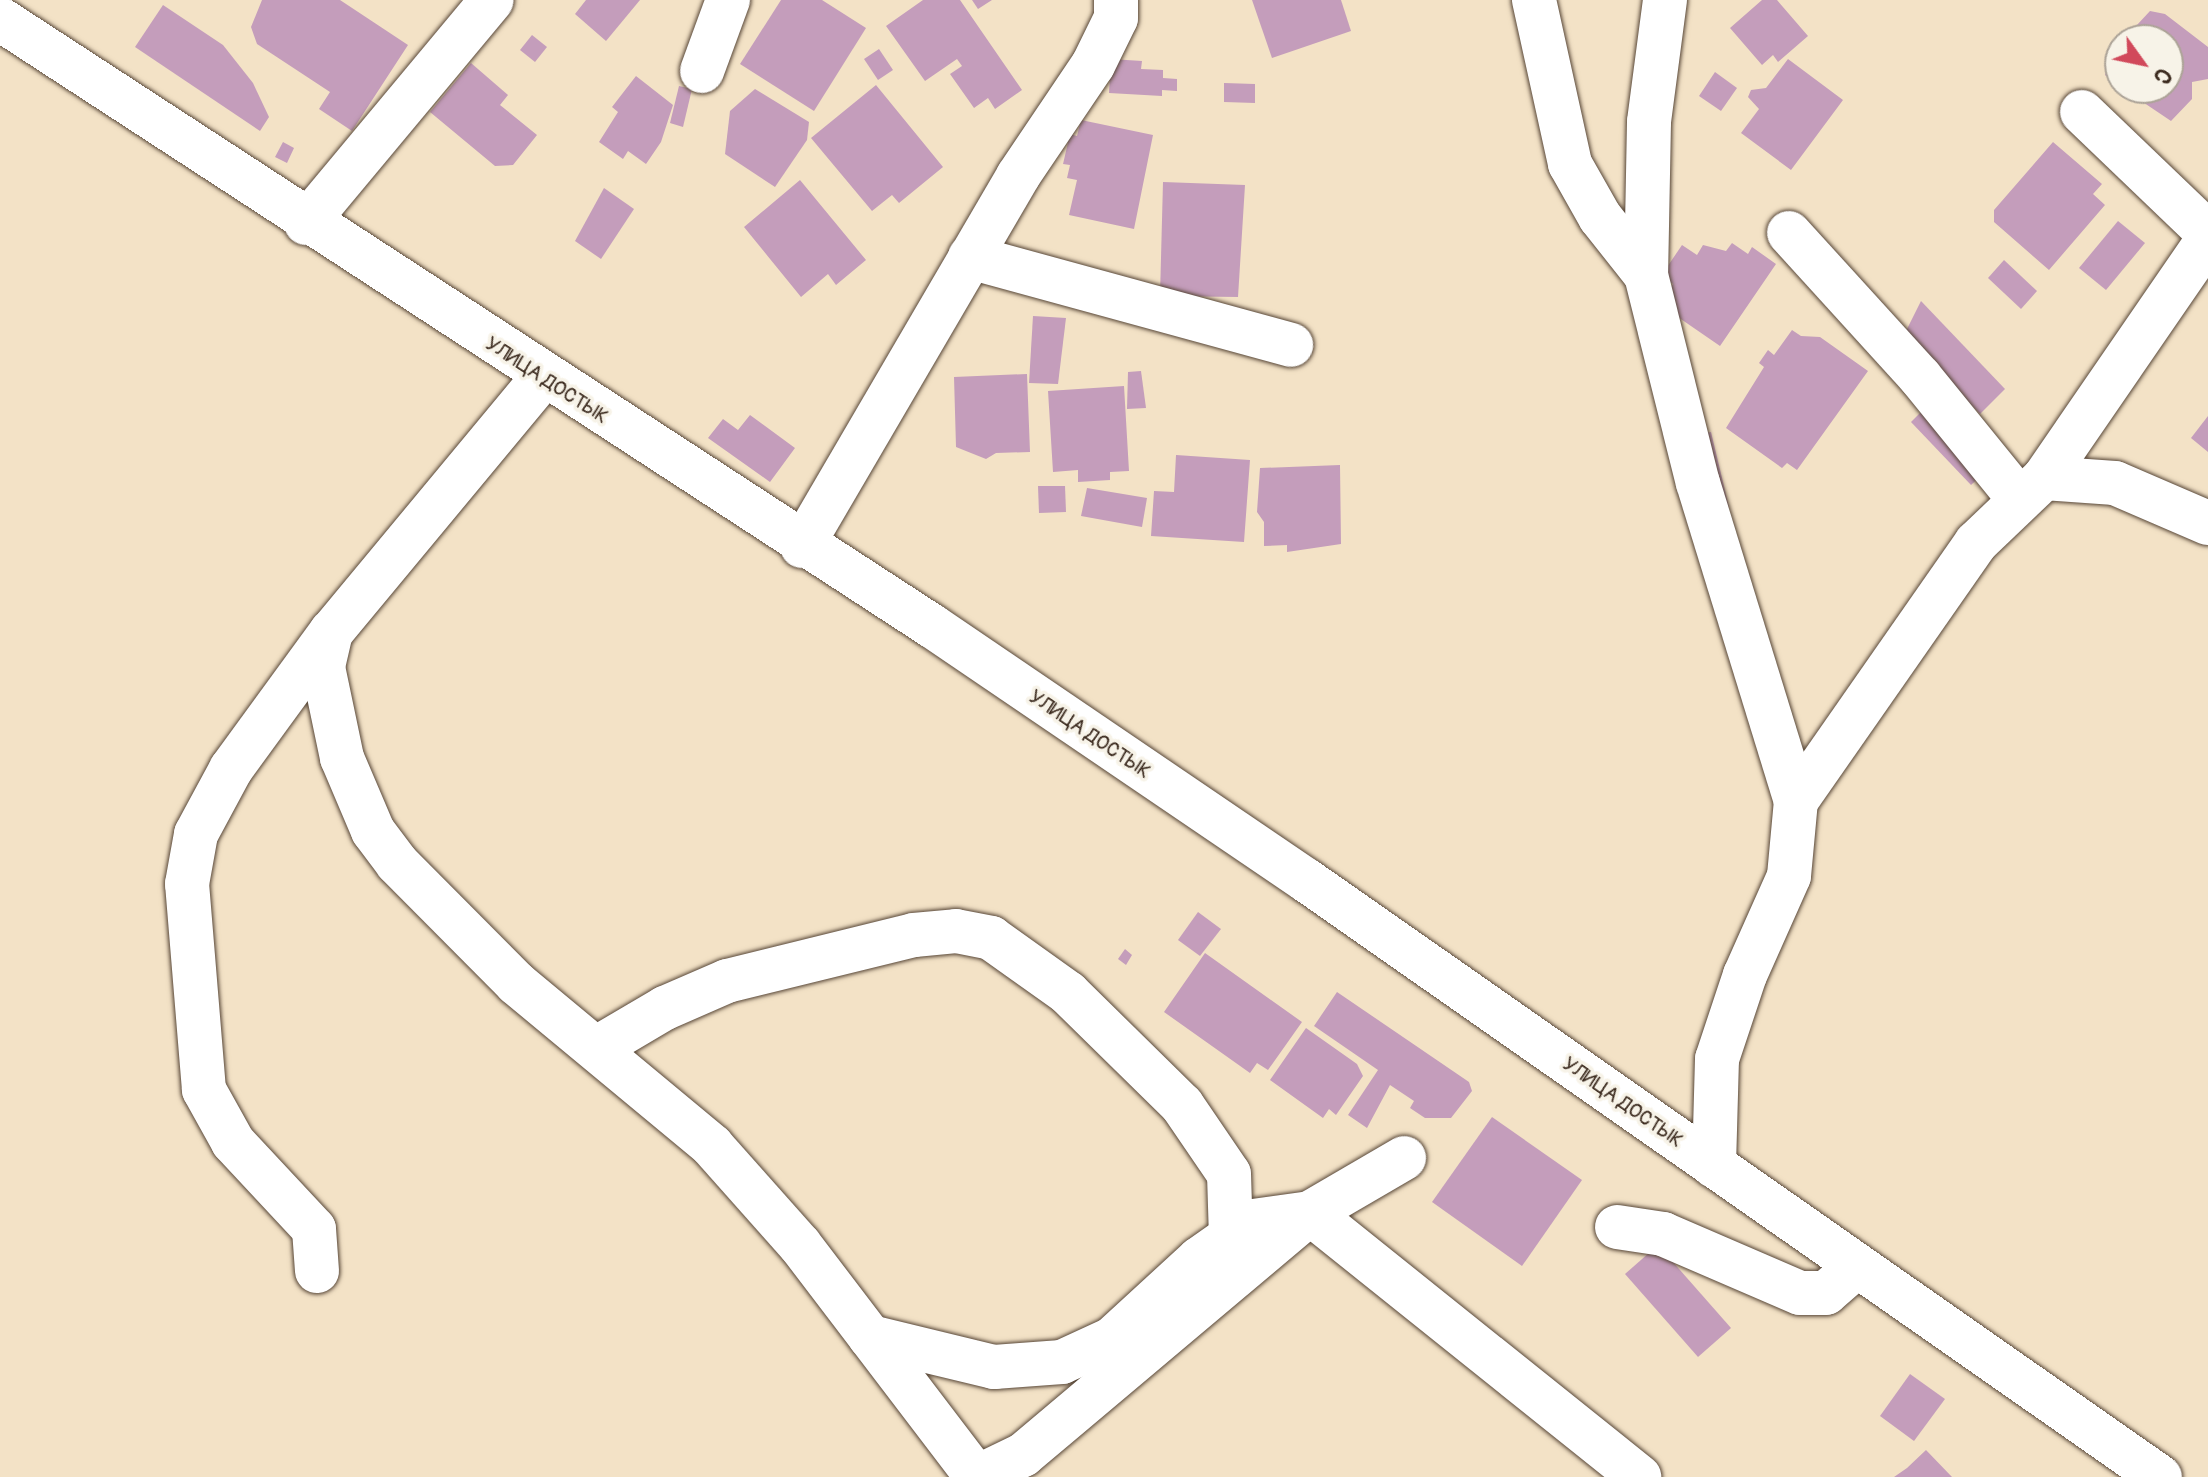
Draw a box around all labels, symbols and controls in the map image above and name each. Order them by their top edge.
north arrow [2104,24,2184,104]
text: С [2147,63,2178,89]
street label: УЛИЦА ДОСТЫК [481,331,613,429]
street label: УЛИЦА ДОСТЫК [1025,684,1155,784]
street label: УЛИЦА ДОСТЫК [1558,1052,1688,1152]

